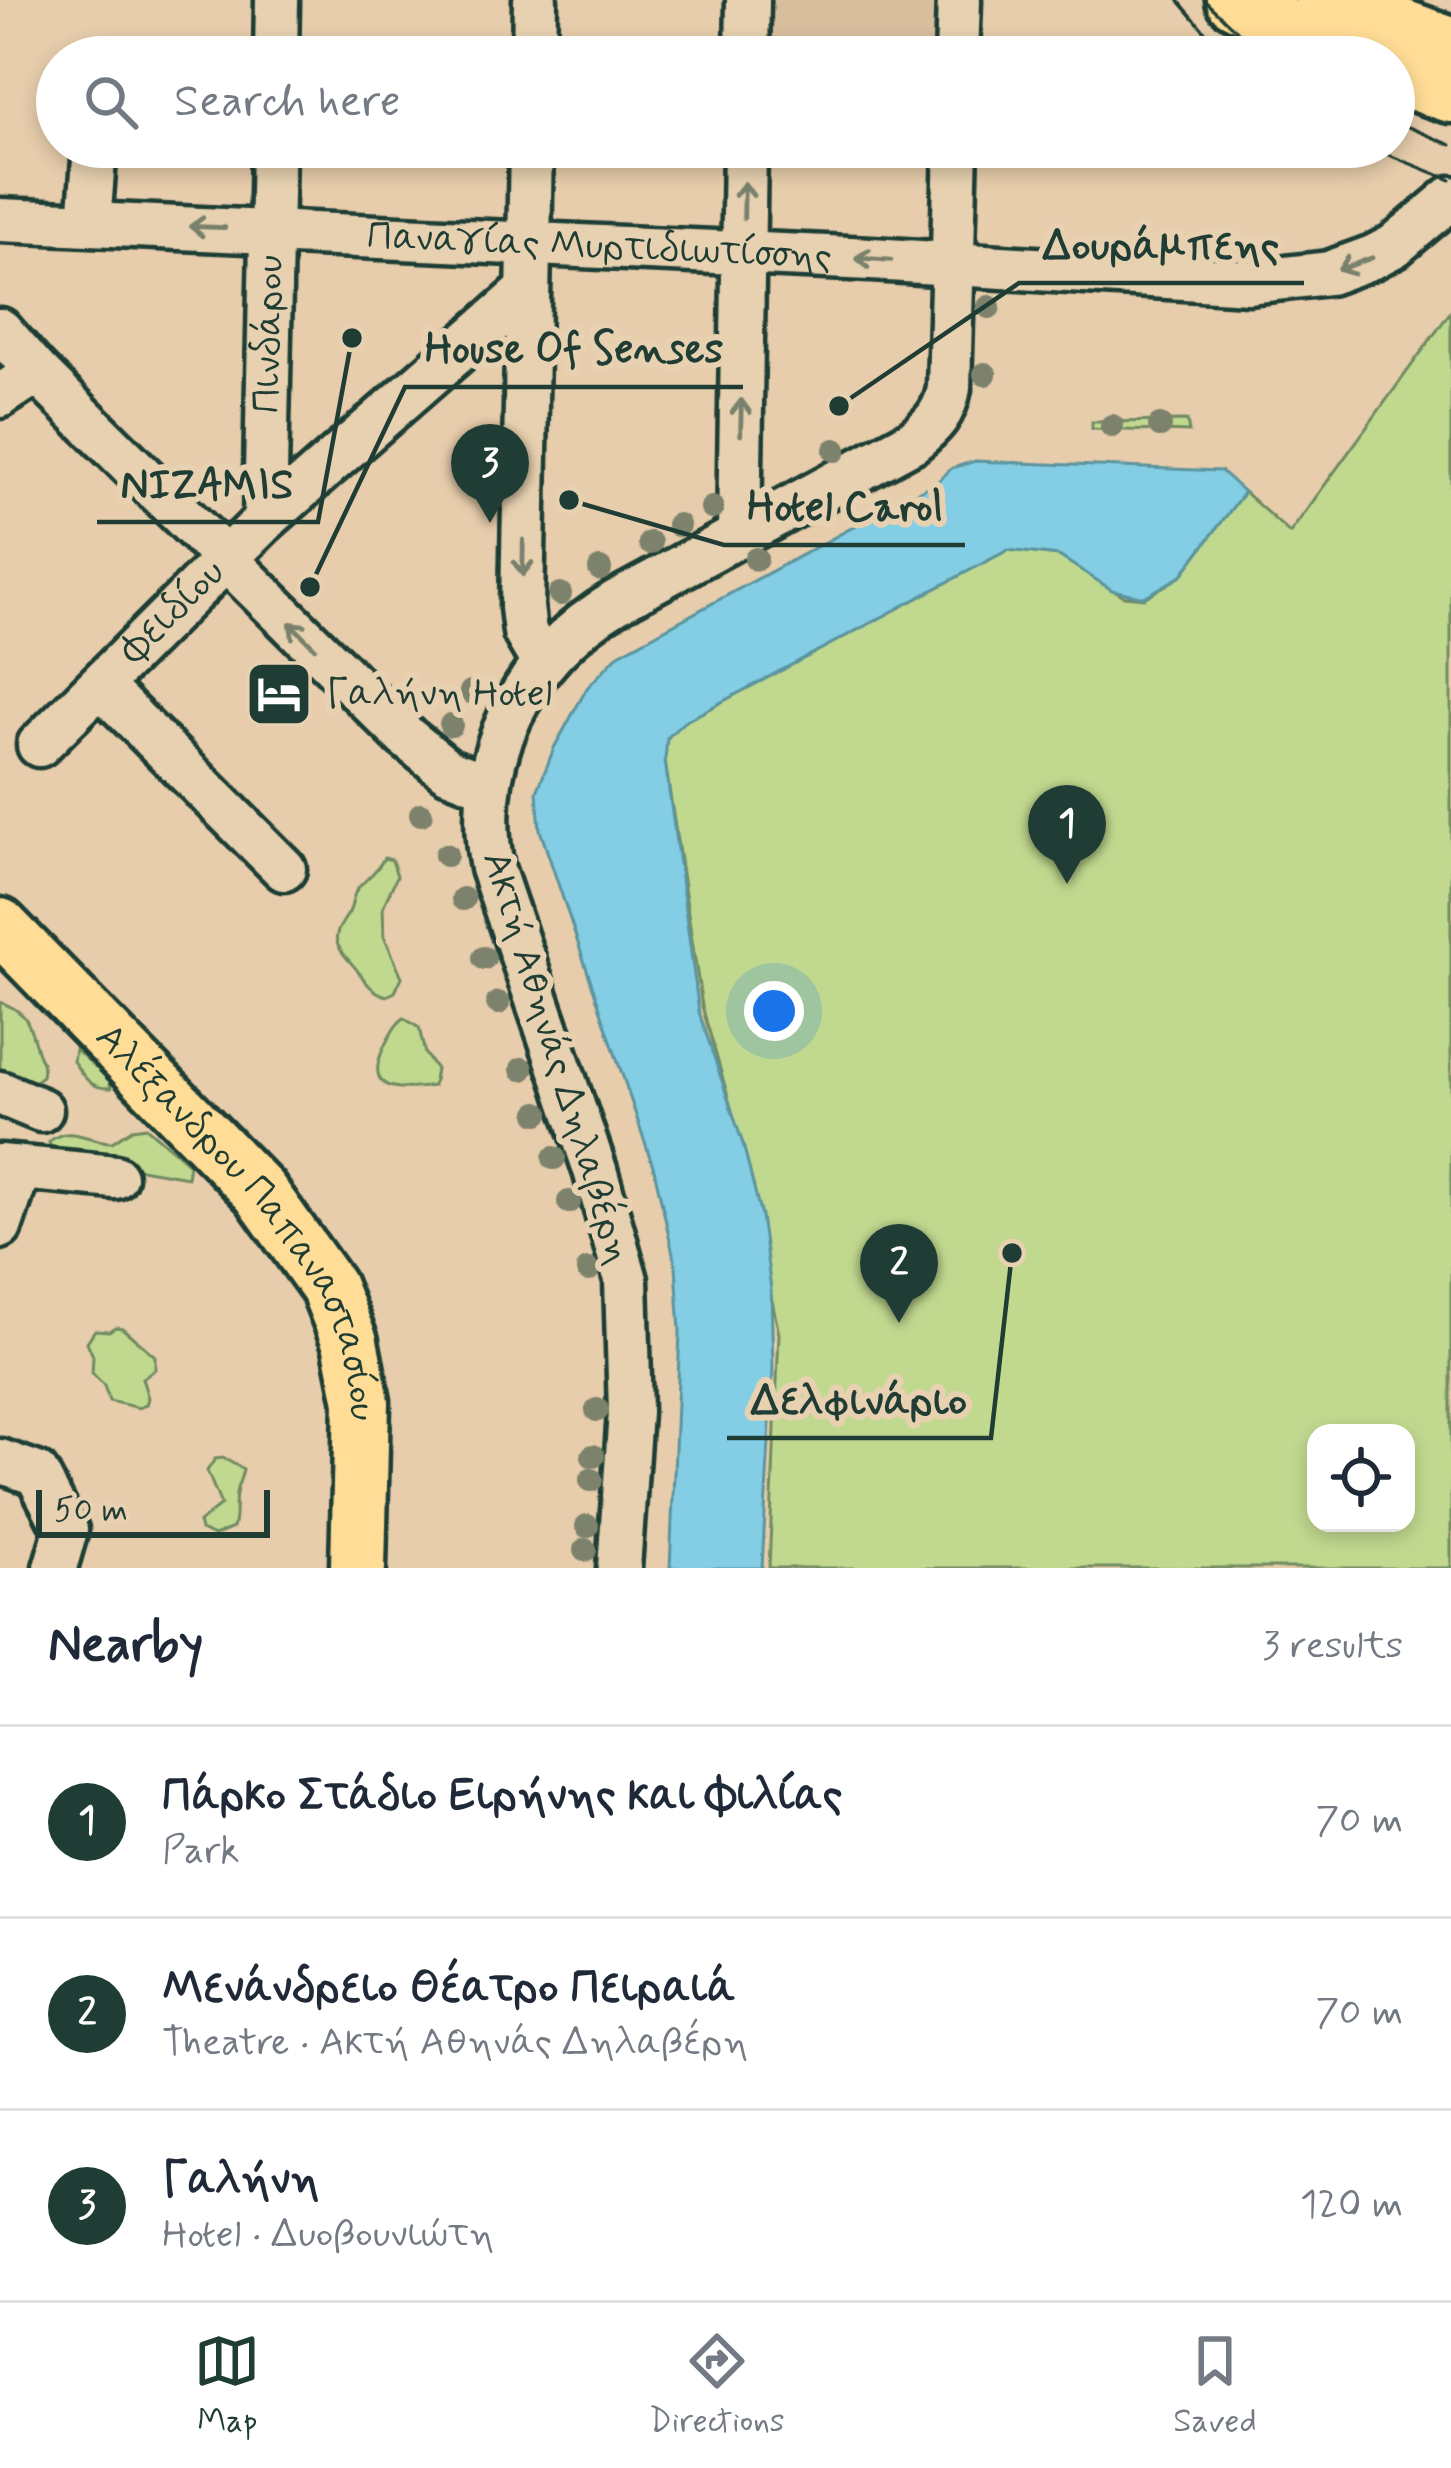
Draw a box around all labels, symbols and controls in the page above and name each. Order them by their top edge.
search box [36,36,1415,168]
icon: search [78,69,144,135]
text: Search here [174,73,401,132]
one-way arrow [733,181,756,220]
callout: Δουράμπεης [1019,205,1304,283]
street label: Παναγίας Μυρτιδιωτίσσης [366,211,833,283]
one-way arrow [188,215,227,238]
text: Δουράμπεης [1042,220,1279,275]
one-way arrow [854,248,893,271]
street label: Πινδάρου [242,254,296,414]
one-way arrow [1338,254,1375,276]
callout: House Of Senses [405,309,743,387]
text: House Of Senses [425,323,724,378]
one-way arrow [730,398,752,437]
pin: 3 [451,424,529,523]
callout: NIZAMIS [97,444,318,522]
text: NIZAMIS [121,459,294,514]
callout: Hotel Carol [724,467,965,545]
text: Hotel Carol [747,481,943,536]
one-way arrow [512,538,534,577]
street label: Φειδίου [108,548,236,676]
one-way arrow [288,621,317,649]
hotel icon: Γαλήνη Hotel [244,659,314,729]
place label: Γαλήνη Hotel [326,669,552,720]
pin: 1 [1028,785,1106,884]
street label: Ακτή Αθηνάς Δηλαβέρη [469,845,643,1271]
your location [744,981,804,1041]
street label: Αλέξανδρου Παπαναστασίου [84,1013,387,1421]
pin: 2 [860,1224,938,1323]
callout: Δελφινάριο [727,1360,991,1438]
text: Δελφινάριο [750,1375,967,1430]
map controls [1307,1424,1415,1532]
button: locate [1307,1424,1415,1532]
scale bar [36,1484,270,1537]
text: 50 m [54,1489,128,1533]
text: Nearby [48,1613,203,1679]
text: 3 results [1262,1621,1403,1672]
text: Πάρκο Στάδιο Ειρήνης και Φιλίας [162,1767,842,1826]
text: 1 [78,1796,96,1847]
text: 70 m [1315,1796,1403,1847]
text: Park [162,1826,240,1877]
text: Μενάνδρειο Θέατρο Πειραιά [162,1959,735,2018]
text: 2 [77,1988,97,2039]
text: 70 m [1315,1988,1403,2039]
text: Theatre · Ακτή Αθηνάς Δηλαβέρη [162,2018,748,2069]
text: Γαλήνη [162,2151,319,2210]
text: 3 [78,2180,96,2231]
text: 120 m [1300,2180,1403,2231]
text: Hotel · Δυοβουνιώτη [162,2210,494,2261]
tab: Map [194,2328,260,2444]
tab: Directions [649,2328,785,2444]
tab: Saved [1173,2328,1257,2444]

